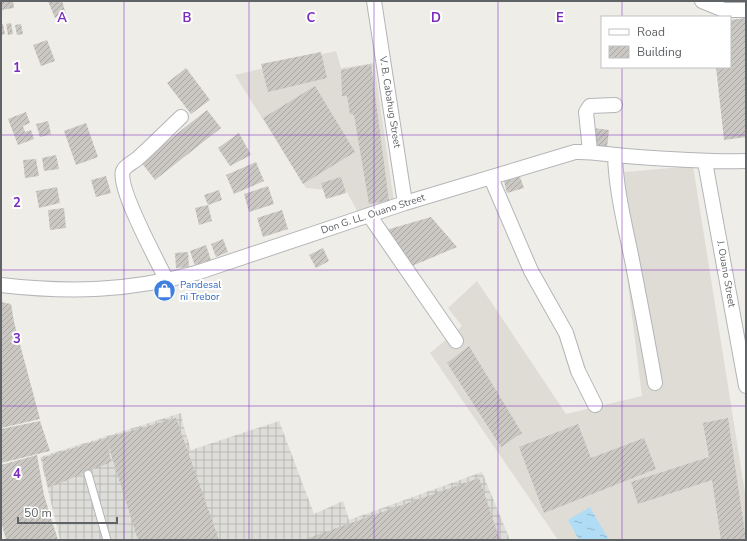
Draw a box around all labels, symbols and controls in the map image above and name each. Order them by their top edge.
text: A [57,9,67,27]
text: B [183,9,192,27]
text: C [307,9,316,27]
text: D [431,9,441,27]
text: E [556,9,564,27]
legend [601,16,731,68]
text: Road [637,24,665,40]
text: Building [637,44,682,60]
street label: V. B. Cabahug Street [376,54,404,149]
text: 1 [13,59,21,77]
street label: Don G. LL. Ouano Street [319,190,427,237]
text: 2 [13,194,21,212]
street label: J. Ouano Street [713,239,739,309]
shop icon: Pandesal ni Trebor [152,278,178,304]
place label: Pandesal ni Trebor [180,278,221,304]
text: 3 [13,330,21,348]
text: 4 [13,465,21,483]
scale bar [18,499,117,525]
text: 50 m [24,505,52,521]

